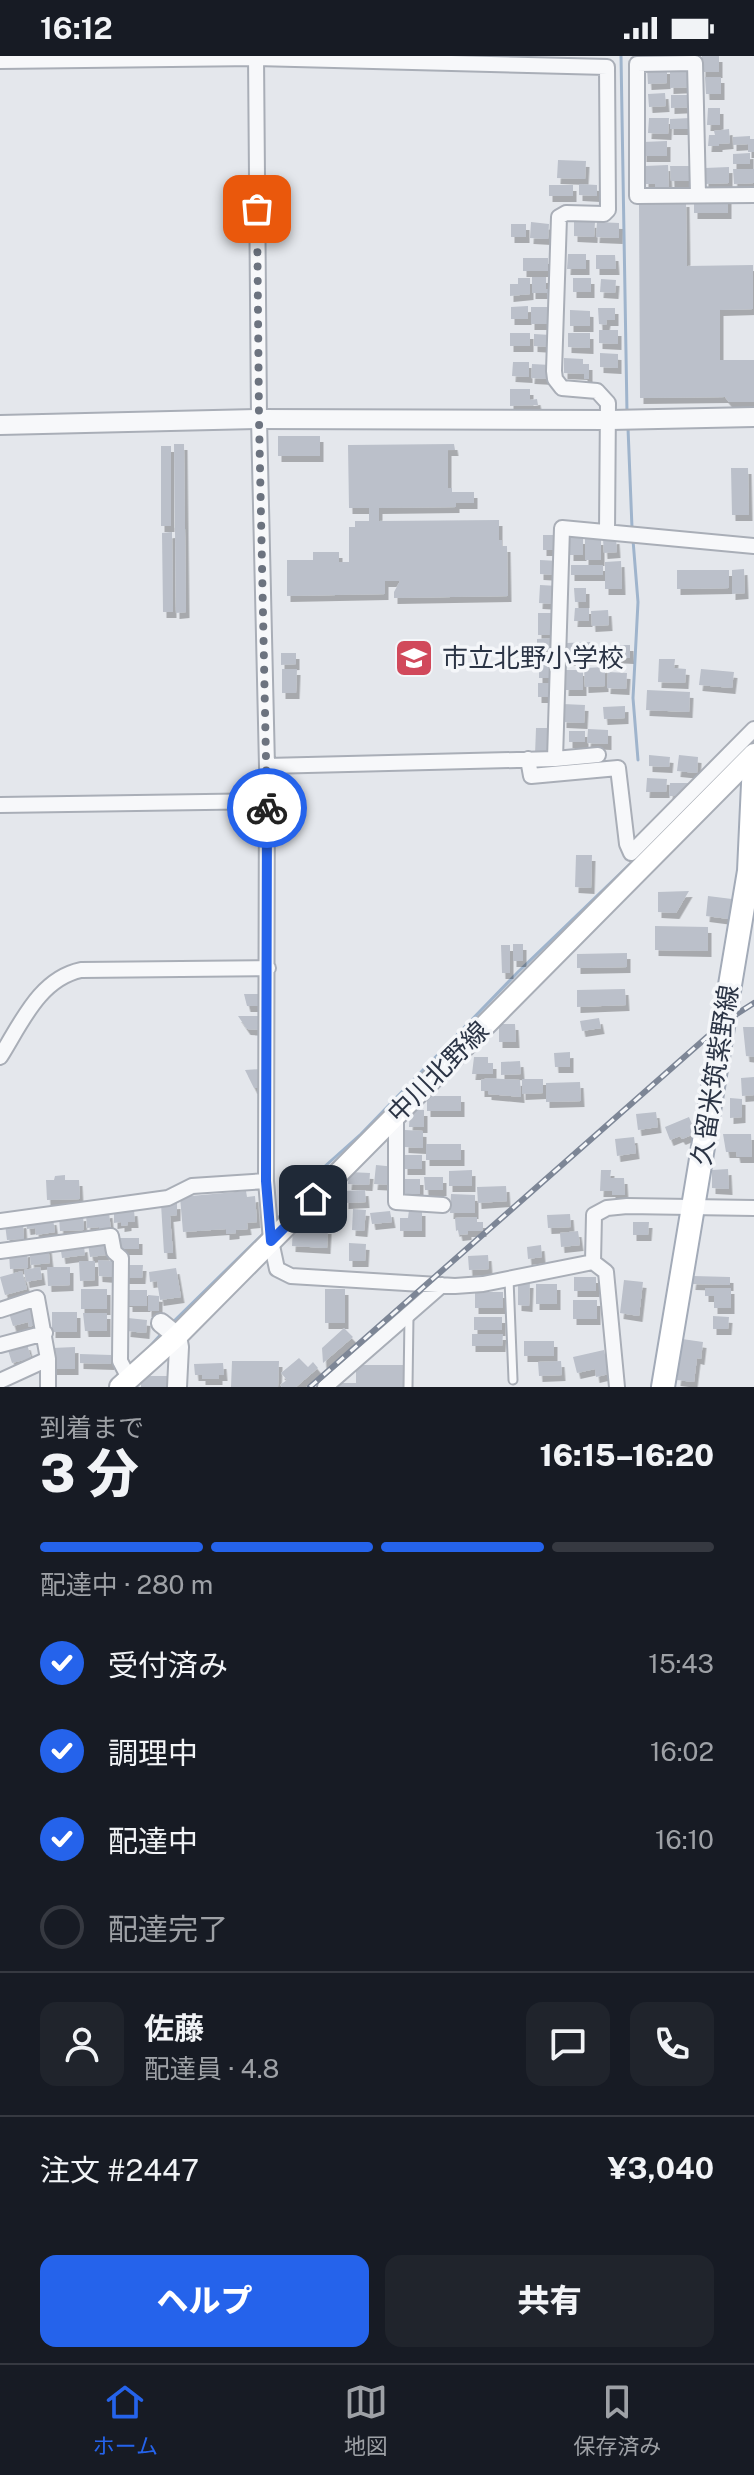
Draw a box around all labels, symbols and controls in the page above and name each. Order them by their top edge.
text: 16:12 [40,10,113,46]
pin [223,175,291,243]
icon: bag [235,187,279,231]
school or university icon: 市立北野小学校 [393,637,435,679]
place label: 市立北野小学校 [442,642,624,673]
courier [227,768,307,848]
icon: bike [245,786,289,830]
street label: 久留米筑紫野線 [685,983,744,1167]
street label: 中川北野線 [381,1015,495,1129]
pin [279,1165,347,1233]
icon: home [291,1177,335,1221]
text: 到着まで [40,1412,144,1443]
text: 16:15–16:20 [540,1437,714,1473]
text: 3 分 [40,1443,139,1504]
text: 配達中 · 280 m [40,1569,213,1600]
icon: check [40,1641,84,1685]
text: 受付済み [108,1647,228,1683]
text: 15:43 [648,1648,714,1679]
icon: check [40,1729,84,1773]
text: 調理中 [108,1735,198,1771]
text: 16:02 [650,1736,714,1767]
icon: check [40,1817,84,1861]
text: 配達中 [108,1823,198,1859]
text: 16:10 [655,1824,714,1855]
text: 配達完了 [108,1911,228,1947]
button: person [40,2002,124,2086]
button: chat [526,2002,610,2086]
button: phone [630,2002,714,2086]
text: 佐藤 [144,2010,204,2046]
text: 配達員 · 4.8 [144,2053,279,2084]
text: ¥3,040 [608,2150,714,2186]
text: 注文 #2447 [40,2152,199,2188]
button: ヘルプ [40,2255,369,2347]
button: 共有 [385,2255,714,2347]
tab: ホーム [93,2380,158,2460]
tab: 地図 [344,2380,388,2460]
tab: 保存済み [573,2380,661,2460]

